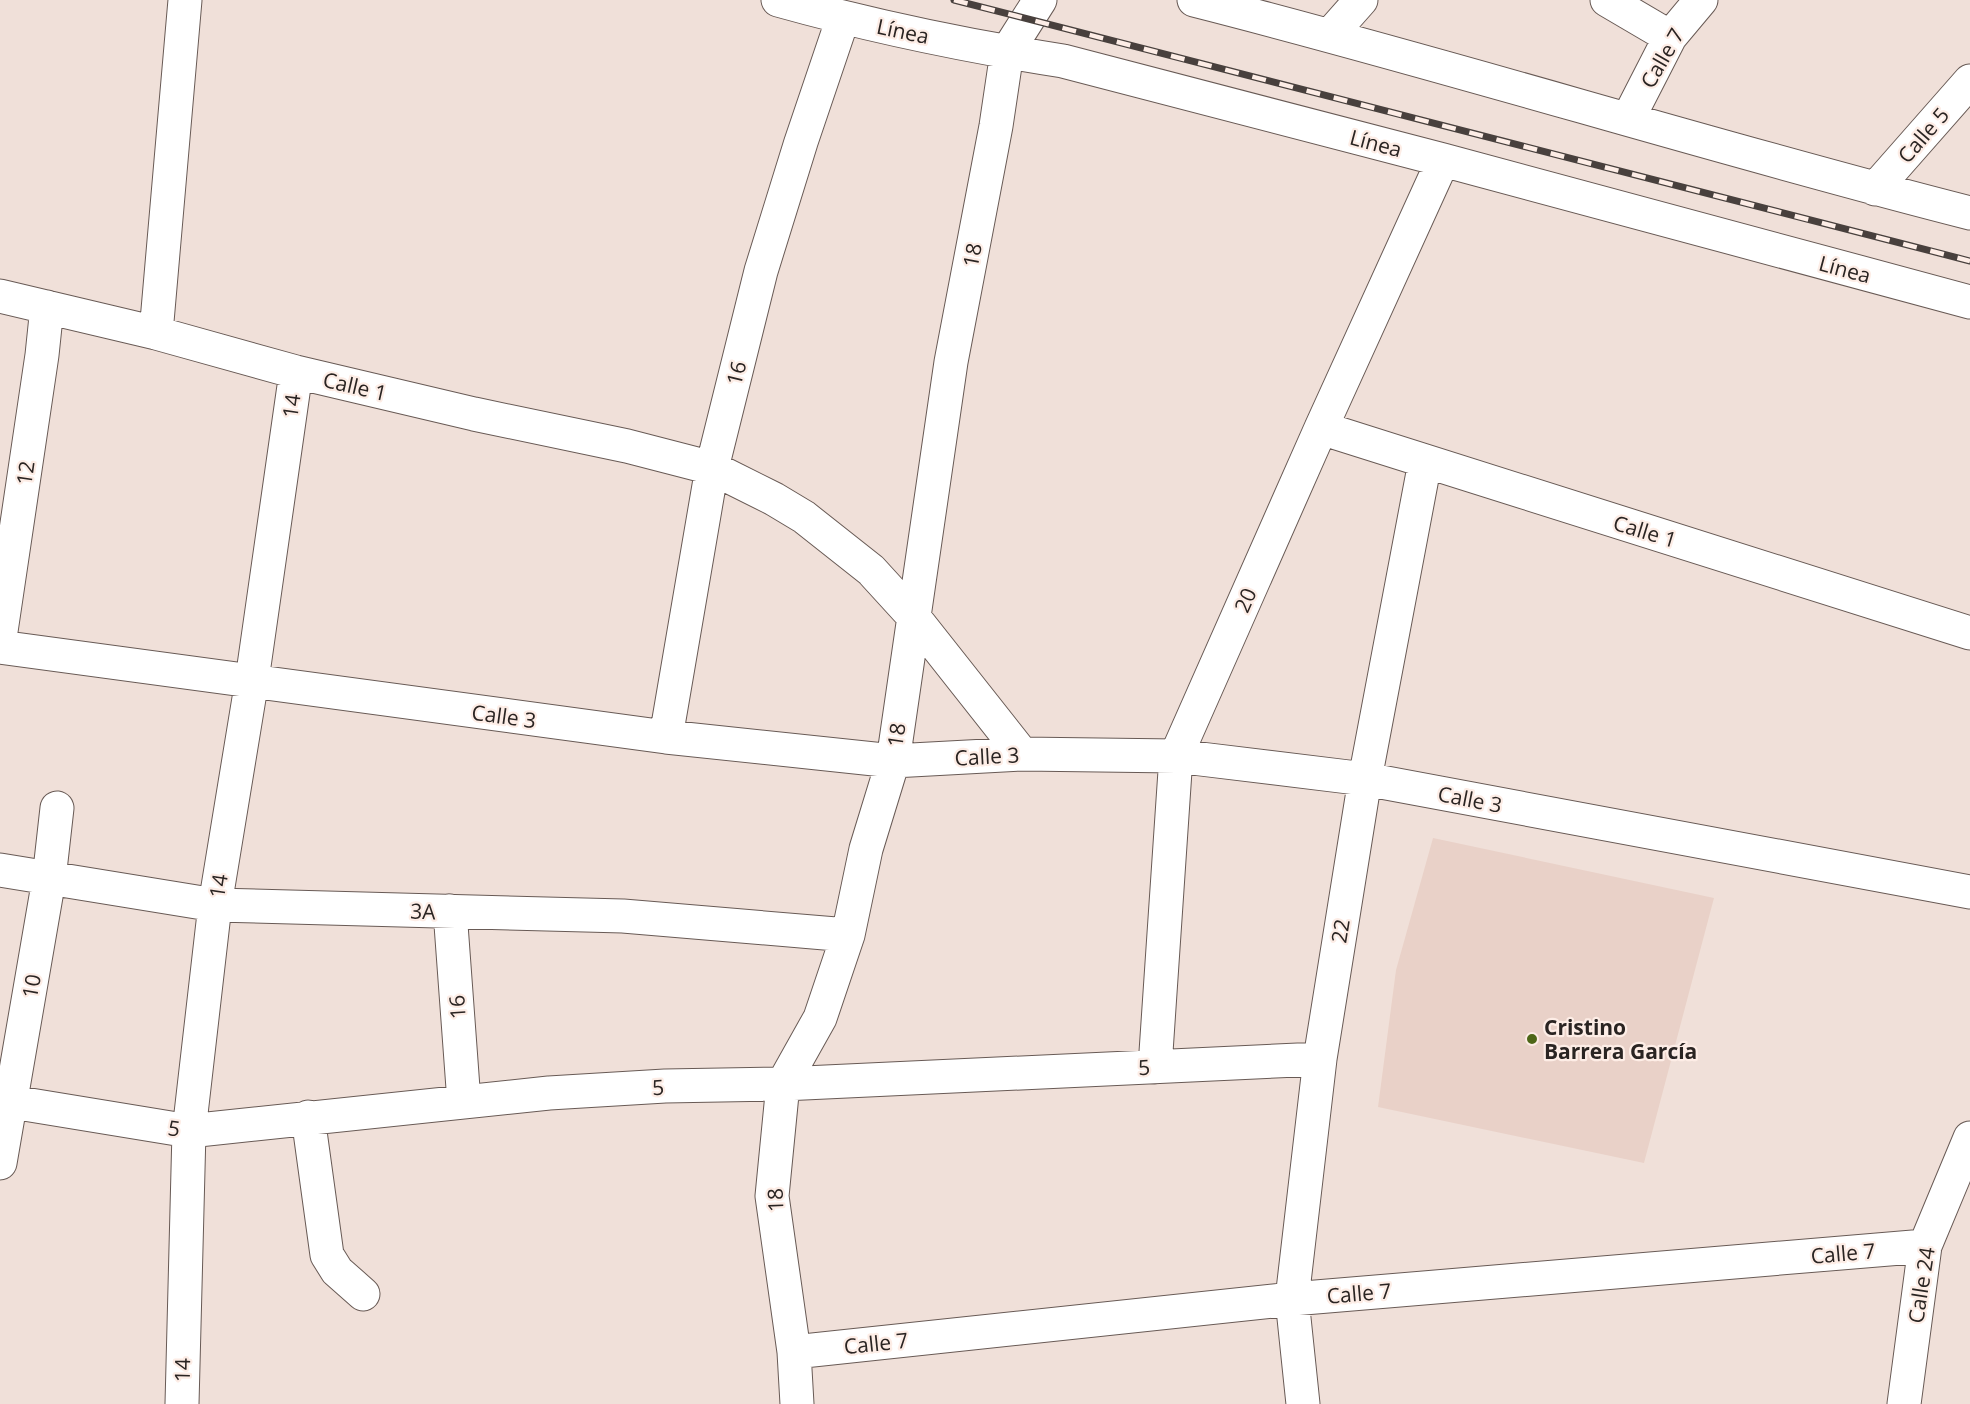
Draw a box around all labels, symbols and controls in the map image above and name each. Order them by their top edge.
street label: Línea [874,12,932,50]
street label: Calle 7 [1634,23,1690,93]
street label: Calle 5 [1891,101,1955,169]
street label: Línea [1347,123,1405,163]
street label: 18 [956,241,988,269]
street label: Línea [1816,249,1874,289]
street label: 16 [720,358,752,388]
street label: Calle 1 [320,365,390,407]
street label: 14 [275,392,307,420]
street label: 12 [9,459,41,487]
street label: Calle 1 [1610,508,1680,554]
street label: 20 [1227,583,1263,617]
street label: Calle 3 [470,698,538,734]
street label: 18 [880,721,912,749]
street label: Calle 3 [954,740,1020,772]
street label: Calle 3 [1436,779,1504,819]
street label: 14 [202,872,234,900]
street label: 3A [410,897,437,925]
street label: 22 [1324,917,1356,945]
street label: 10 [15,972,47,1000]
street label: 16 [442,994,472,1020]
place label: Cristino Barrera García [1544,1013,1697,1065]
marker: Cristino Barrera García [1525,1032,1539,1046]
street label: 5 [1137,1053,1151,1081]
street label: 5 [651,1073,665,1101]
street label: 5 [166,1113,182,1143]
street label: 18 [761,1188,789,1212]
street label: Calle 7 [1810,1236,1876,1270]
street label: Calle 24 [1901,1245,1941,1325]
street label: Calle 7 [1326,1276,1392,1310]
street label: Calle 7 [842,1326,910,1360]
street label: 14 [168,1358,196,1382]

